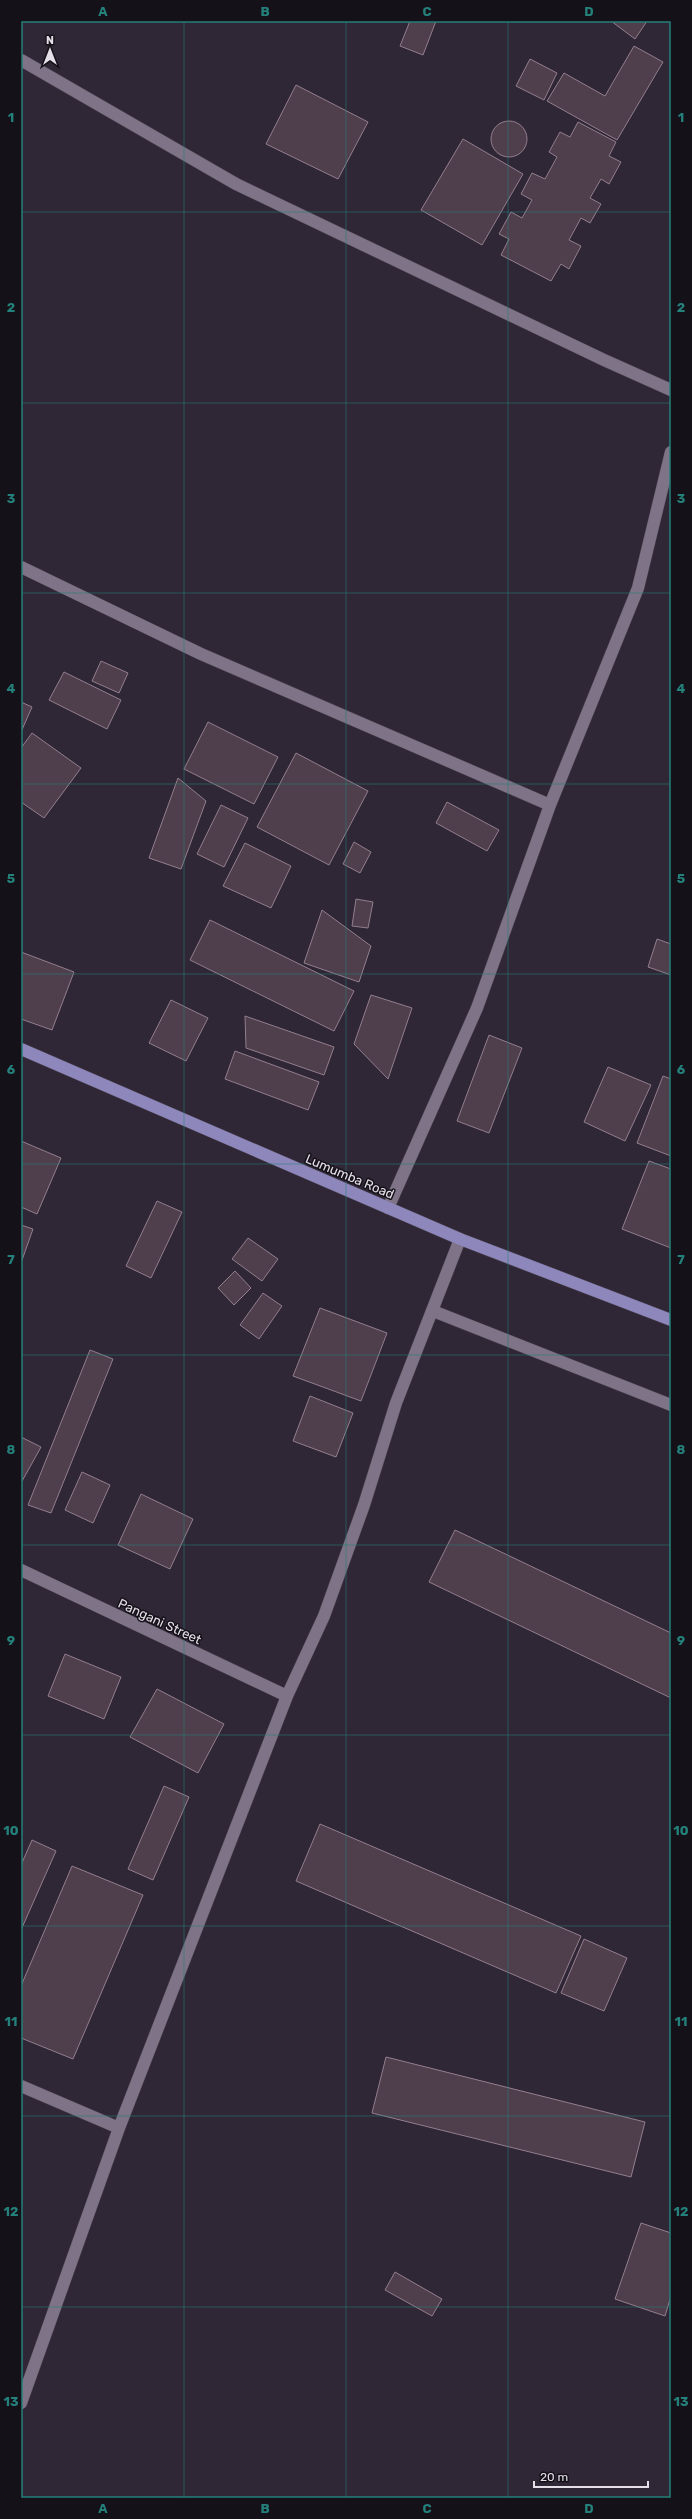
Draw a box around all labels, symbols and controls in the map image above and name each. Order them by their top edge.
text: A [98,4,108,19]
text: B [260,4,270,19]
text: C [422,4,432,19]
text: D [584,4,594,19]
north arrow [30,30,70,70]
text: N [46,34,54,47]
text: 1 [8,110,14,125]
text: 1 [678,110,684,125]
text: 2 [7,300,15,315]
text: 2 [677,300,685,315]
text: 3 [7,491,16,506]
text: 3 [677,491,686,506]
text: 4 [7,681,16,696]
text: 4 [677,681,686,696]
text: 5 [7,871,15,886]
text: 5 [677,871,685,886]
text: 6 [7,1062,16,1077]
text: 6 [677,1062,686,1077]
street label: Lumumba Road [303,1151,396,1202]
text: 7 [7,1252,15,1267]
text: 7 [677,1252,685,1267]
text: 8 [7,1442,16,1457]
text: 8 [677,1442,686,1457]
street label: Pangani Street [115,1596,204,1648]
text: 9 [7,1633,15,1648]
text: 9 [677,1633,685,1648]
text: 10 [3,1823,19,1838]
text: 10 [673,1823,689,1838]
text: 11 [5,2014,17,2029]
text: 11 [675,2014,687,2029]
text: 12 [4,2204,18,2219]
text: 12 [674,2204,688,2219]
text: 13 [3,2394,19,2409]
text: 13 [673,2394,689,2409]
scale bar [534,2463,648,2489]
text: 20 m [540,2470,568,2484]
text: A [98,2501,108,2516]
text: B [260,2501,270,2516]
text: C [422,2501,432,2516]
text: D [584,2501,594,2516]

